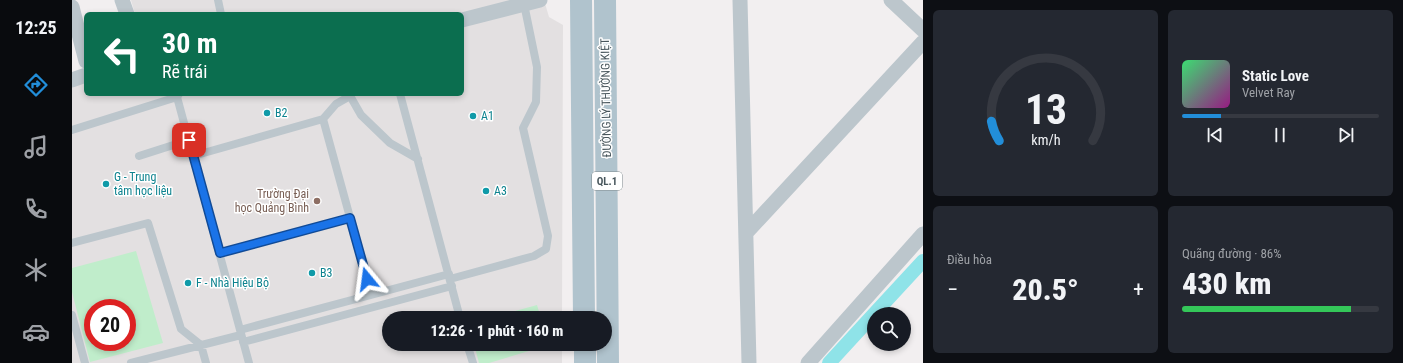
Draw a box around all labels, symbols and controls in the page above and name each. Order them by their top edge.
text: 12:25 [15,17,57,38]
text: 30 m [162,27,218,60]
icon: left [96,28,148,80]
street label: ĐƯỜNG LÝ THƯỜNG KIỆT [597,38,614,158]
text: Rẽ trái [162,61,207,82]
text: Static Love [1242,67,1309,85]
icon: directions [22,71,50,99]
text: 13 [1024,85,1067,134]
text: Velvet Ray [1242,85,1295,100]
place label: B2 [275,106,288,120]
marker: B2 [262,108,272,118]
place label: A1 [481,109,494,123]
marker: A1 [468,111,478,121]
pin [172,123,206,157]
icon: previous [1204,124,1226,146]
icon: pause [1269,124,1291,146]
icon: next [1335,124,1357,146]
icon: arrive [178,129,200,151]
text: km/h [1031,131,1060,147]
icon: music [22,133,50,161]
place label: G - Trung tâm học liệu [114,170,172,198]
road number: QL.1 [592,172,622,190]
marker: G - Trung tâm học liệu [101,179,111,189]
place label: A3 [494,184,507,198]
marker: A3 [481,186,491,196]
place label: Trường Đại học Quảng Bình [235,187,309,215]
icon: phone [22,195,50,223]
marker: Trường Đại học Quảng Bình [312,196,322,206]
text: Quãng đường · 86% [1182,246,1282,261]
text: Điều hòa [947,252,992,267]
icon: climate [22,256,50,284]
position arrow [346,258,388,300]
place label: B3 [320,266,333,280]
text: 430 km [1182,266,1271,301]
marker: B3 [307,268,317,278]
text: 20.5° [1012,272,1079,307]
place label: F - Nhà Hiệu Bộ [196,276,269,290]
text: − [947,277,958,302]
text: + [1133,277,1144,302]
marker: F - Nhà Hiệu Bộ [183,278,193,288]
speed limit sign: 20 [84,299,136,351]
map controls [867,307,911,351]
button: search [867,307,911,351]
icon: car [22,318,50,346]
text: 12:26 · 1 phút · 160 m [431,322,563,340]

